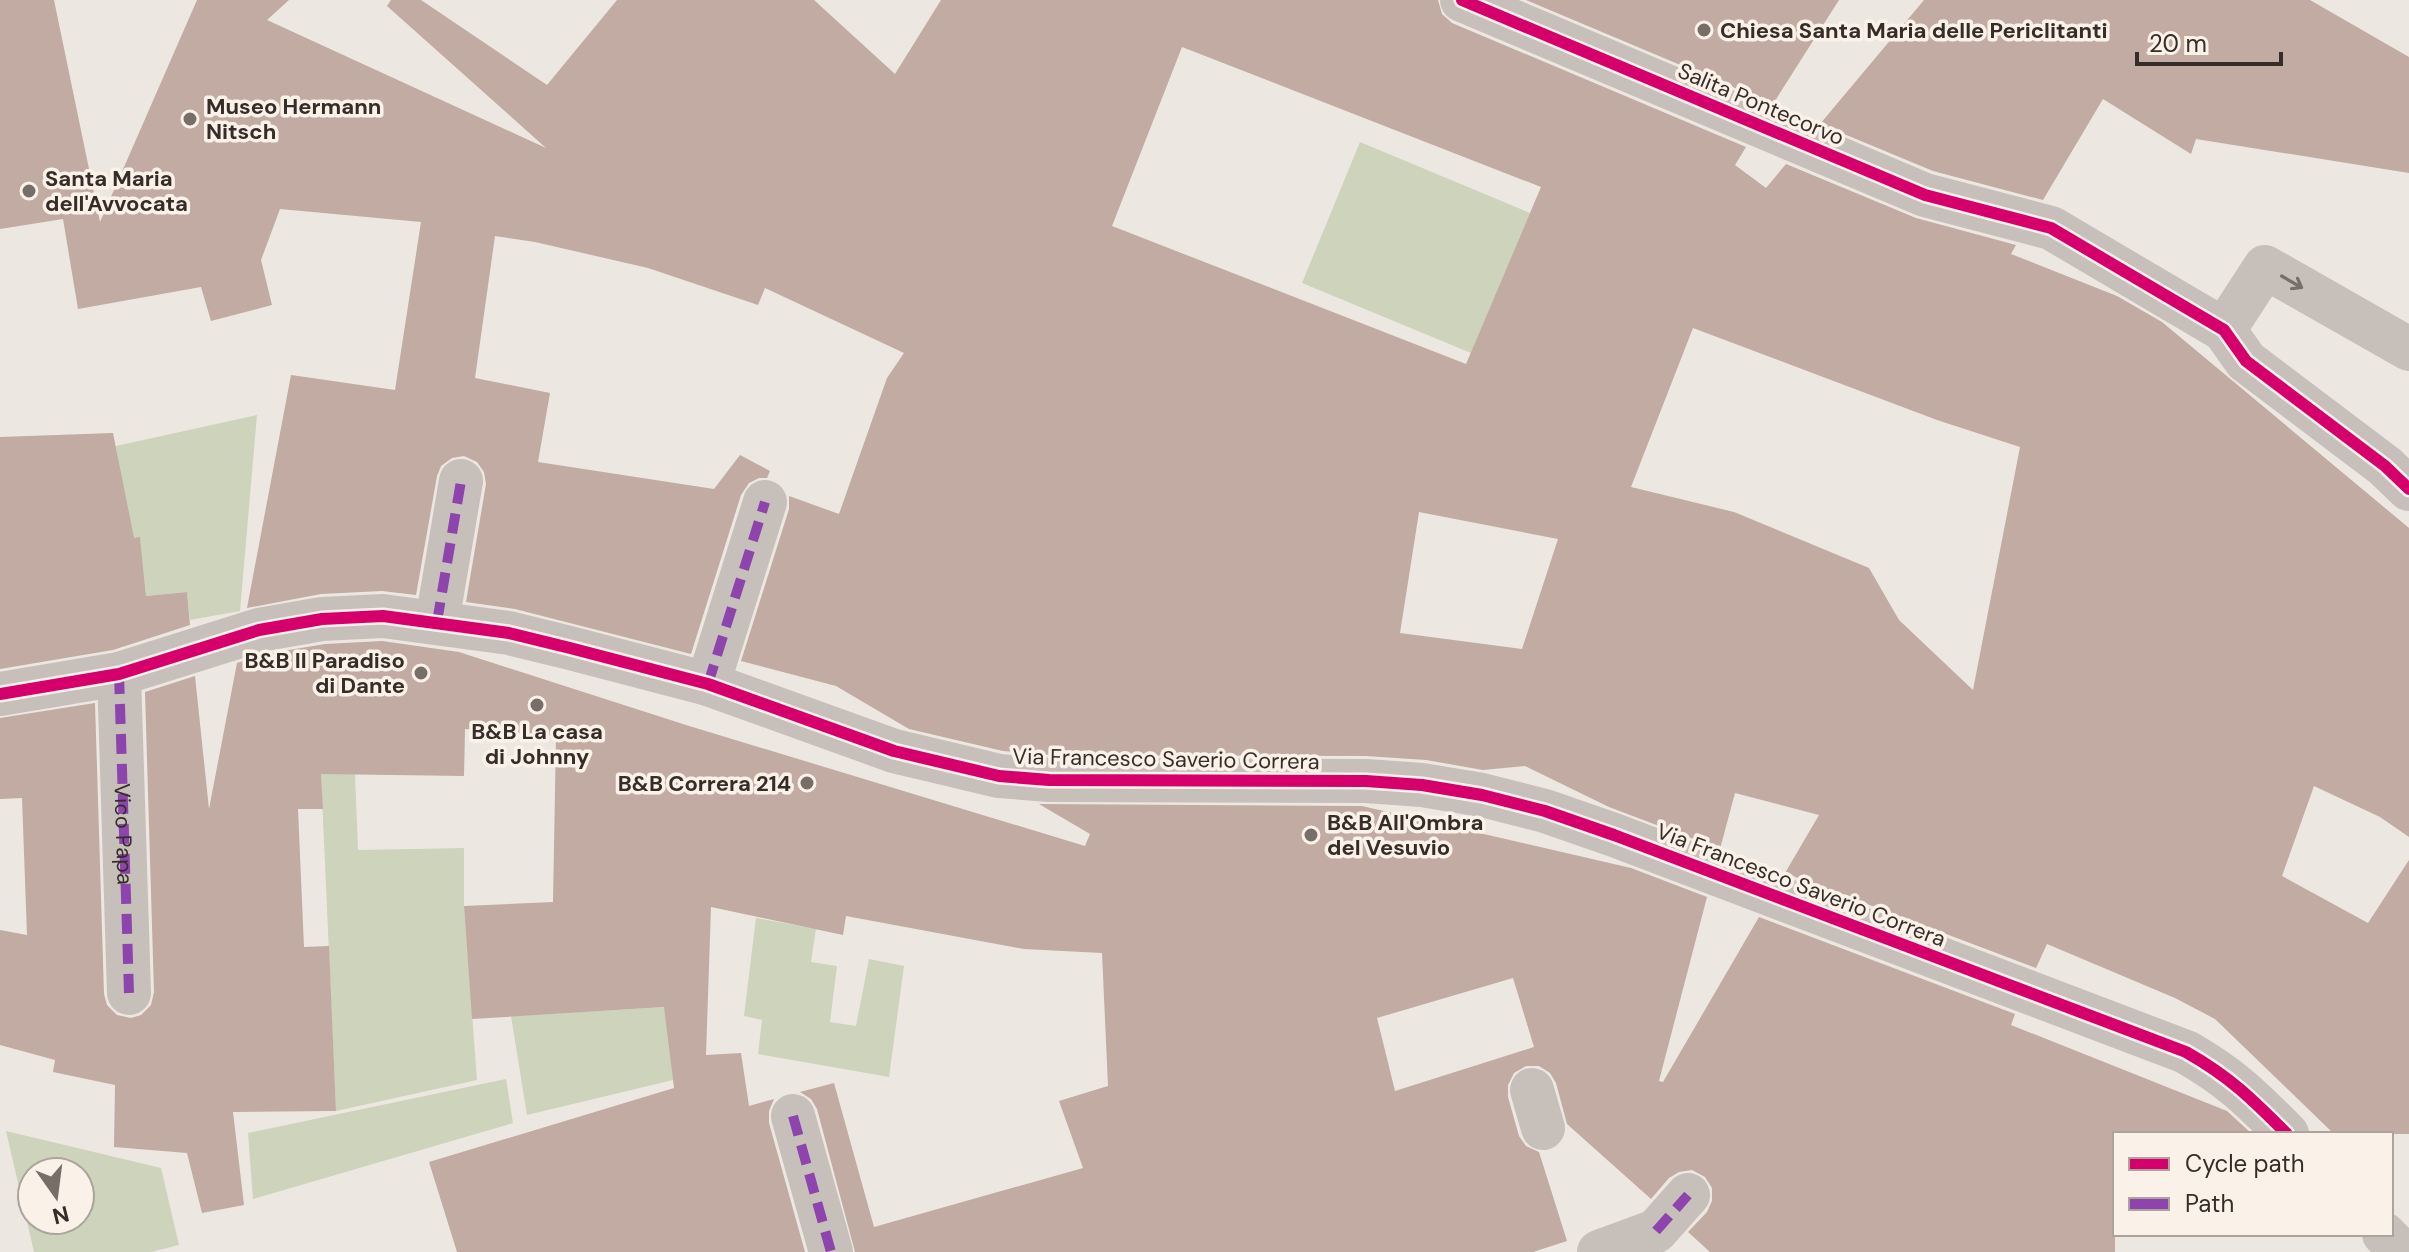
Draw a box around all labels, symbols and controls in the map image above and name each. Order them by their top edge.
place label: Chiesa Santa Maria delle Periclitanti [1720,16,2108,45]
scale bar [2137,16,2281,66]
marker: Chiesa Santa Maria delle Periclitanti [1695,21,1713,39]
text: 20 m [2149,28,2207,59]
street label: Salita Pontecorvo [1673,56,1849,152]
place label: Museo Hermann Nitsch [206,92,381,146]
marker: Museo Hermann Nitsch [181,110,199,128]
place label: Santa Maria dell'Avvocata [45,164,188,218]
marker: Santa Maria dell'Avvocata [20,182,38,200]
one-way arrow [2280,275,2303,291]
place label: B&B Il Paradiso di Dante [244,646,405,700]
marker: B&B Il Paradiso di Dante [412,664,430,682]
marker: B&B La casa di Johnny [528,696,546,714]
place label: B&B La casa di Johnny [471,717,603,771]
street label: Via Francesco Saverio Correra [1012,742,1320,776]
place label: B&B Correra 214 [618,769,791,798]
marker: B&B Correra 214 [798,774,816,792]
street label: Vico Papa [108,783,140,885]
place label: B&B All'Ombra del Vesuvio [1327,808,1483,862]
street label: Via Francesco Saverio Correra [1652,816,1950,954]
marker: B&B All'Ombra del Vesuvio [1302,826,1320,844]
legend [2113,1132,2393,1236]
text: Cycle path [2185,1148,2304,1179]
north arrow [16,1156,96,1236]
text: Path [2185,1188,2234,1219]
text: N [49,1199,72,1231]

